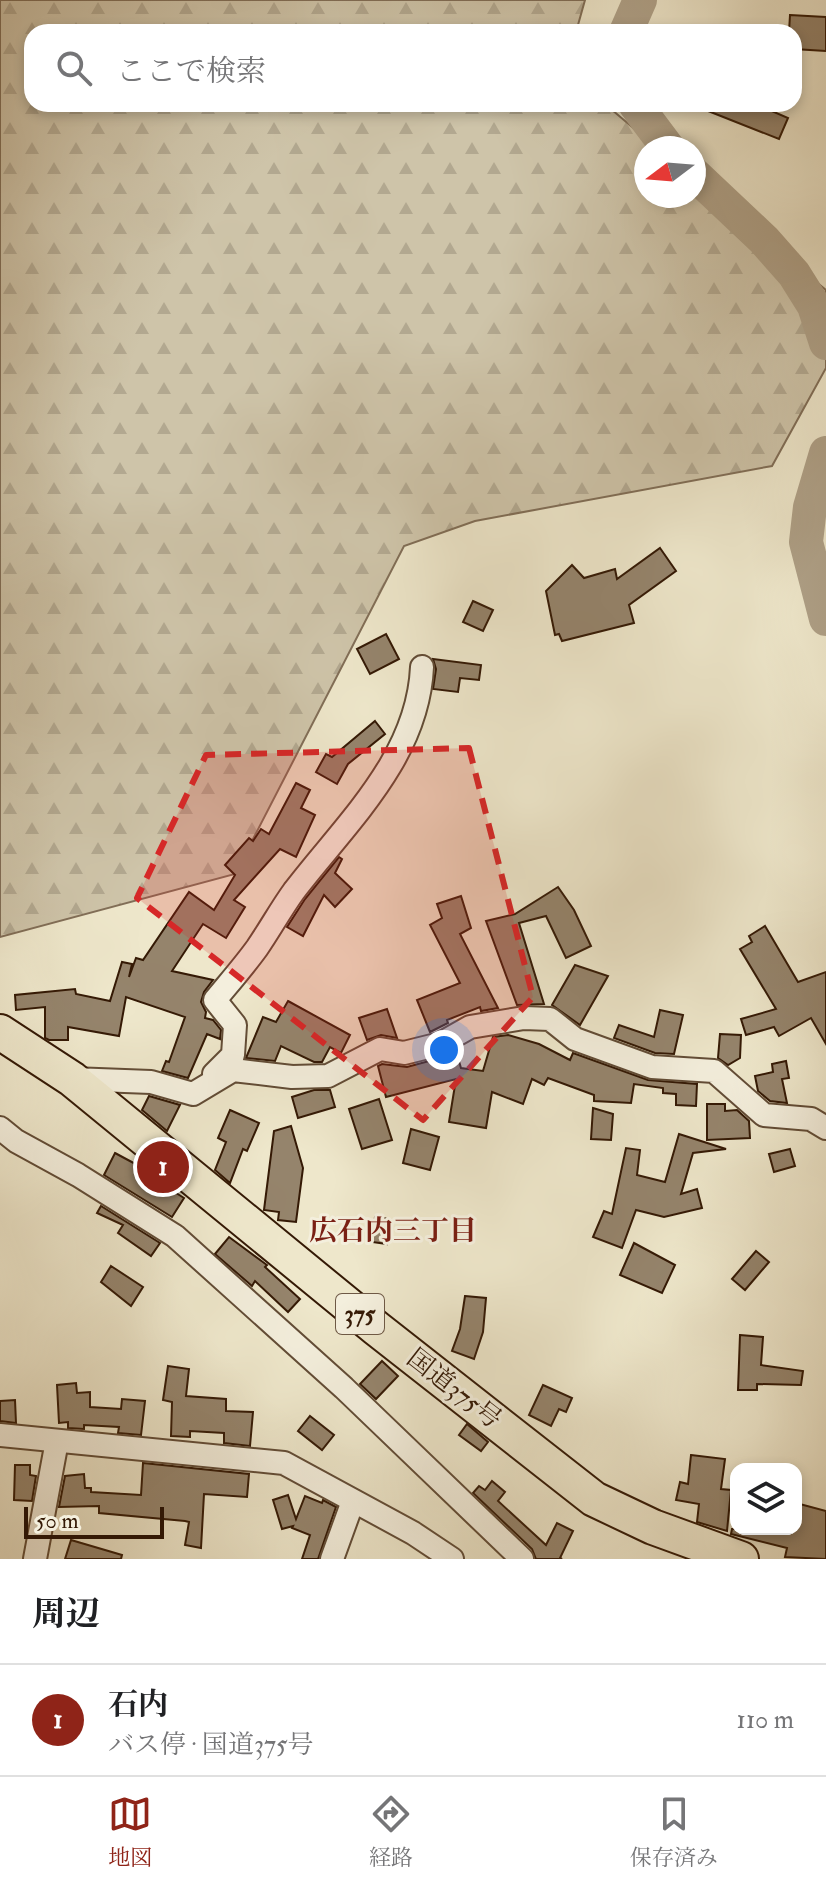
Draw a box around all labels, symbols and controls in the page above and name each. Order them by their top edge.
search box [24,24,802,112]
icon: search [52,46,96,90]
text: ここで検索 [116,53,266,90]
north arrow [634,136,706,208]
your location [424,1030,464,1070]
pin: 1 [137,1137,189,1197]
district label: 広石内三丁目 [309,1214,477,1249]
road number: 375 [336,1294,384,1334]
street label: 国道375号 [400,1342,508,1436]
map controls [730,1463,802,1535]
button: layers [730,1463,802,1535]
scale bar [24,1503,164,1539]
text: 50 m [36,1507,78,1535]
text: 周辺 [32,1593,100,1636]
text: 石内 [108,1686,168,1723]
text: 1 [53,1704,63,1736]
text: 110 m [737,1704,794,1736]
text: バス停 · 国道375号 [108,1729,313,1761]
tab: 地図 [108,1792,152,1872]
tab: 経路 [369,1792,413,1872]
tab: 保存済み [630,1792,718,1872]

